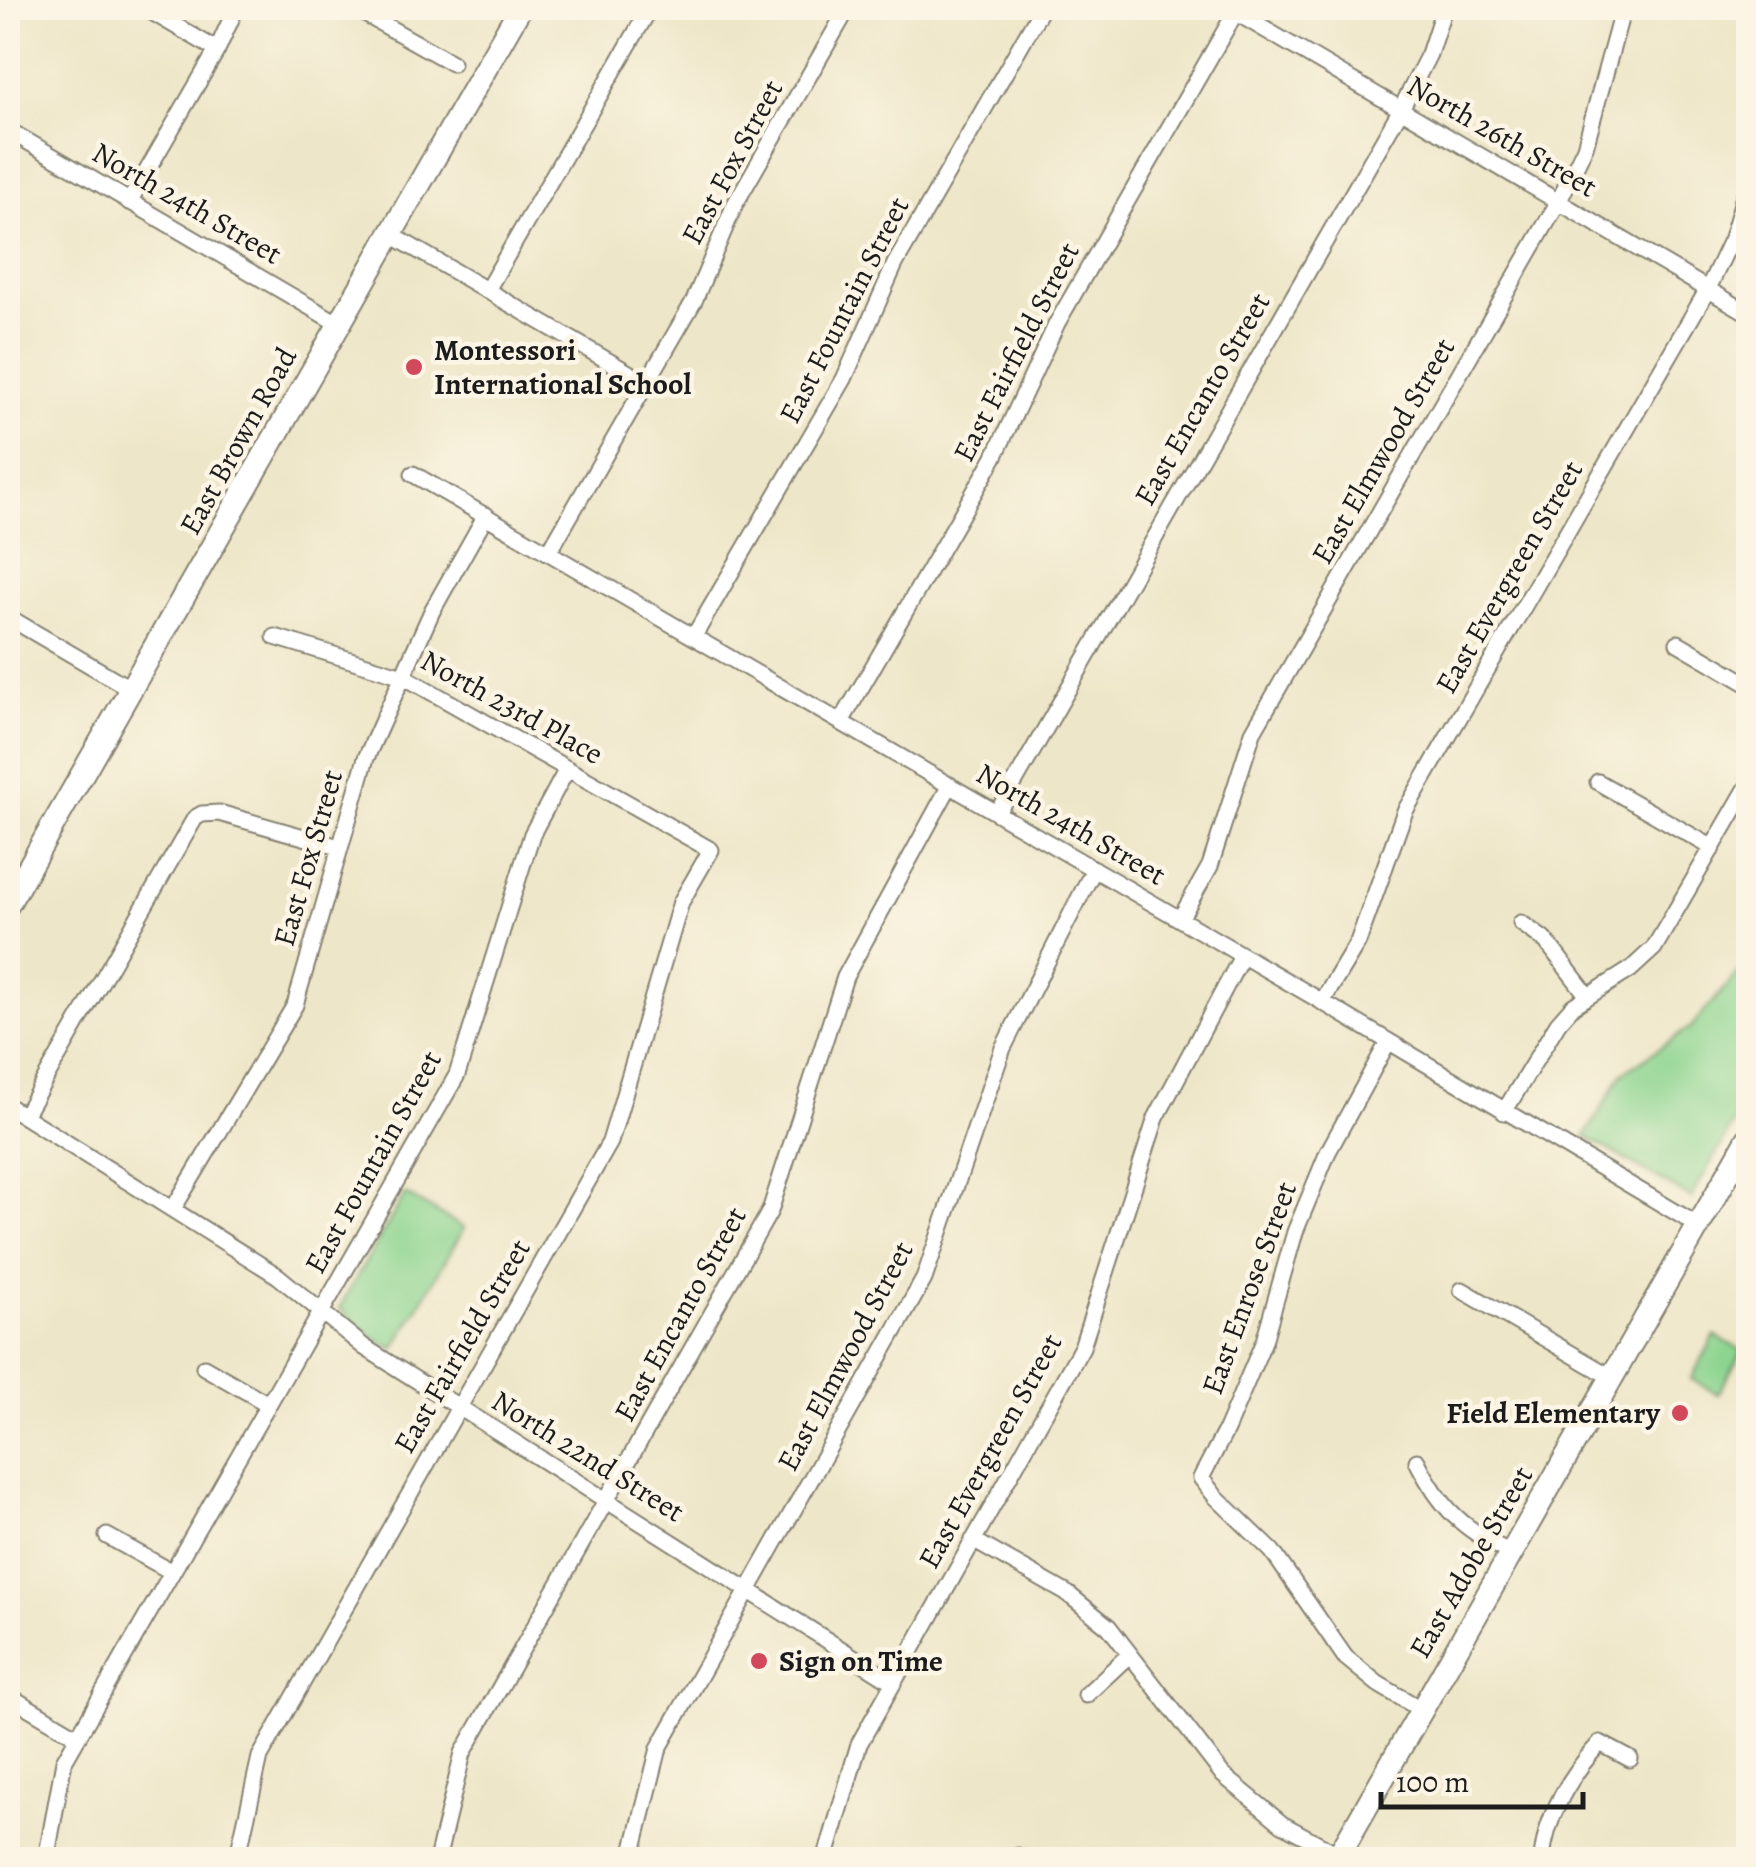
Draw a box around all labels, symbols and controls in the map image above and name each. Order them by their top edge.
street label: North 26th Street [1400,65,1604,207]
street label: East Fox Street [672,72,792,251]
street label: North 24th Street [85,132,289,274]
street label: East Fountain Street [770,190,918,430]
street label: East Fairfield Street [943,235,1089,469]
street label: East Encanto Street [1125,285,1279,513]
place label: Montessori International School [434,330,692,404]
street label: East Elmwood Street [1302,331,1464,571]
street label: East Brown Road [170,339,306,542]
marker: Montessori International School [403,356,425,378]
street label: East Evergreen Street [1426,453,1592,701]
street label: North 23rd Place [414,640,610,774]
street label: North 24th Street [969,753,1173,895]
street label: East Fox Street [264,765,352,951]
street label: East Fountain Street [295,1043,451,1281]
street label: East Enrose Street [1192,1176,1306,1400]
street label: East Encanto Street [604,1199,756,1429]
street label: East Fairfield Street [384,1231,540,1460]
street label: East Elmwood Street [768,1234,923,1478]
street label: East Evergreen Street [909,1326,1071,1576]
street label: North 22nd Street [484,1381,692,1531]
place label: Field Elementary [1446,1393,1661,1433]
marker: Field Elementary [1669,1402,1691,1424]
street label: East Adobe Street [1400,1459,1542,1665]
place label: Sign on Time [779,1641,943,1681]
marker: Sign on Time [748,1650,770,1672]
scale bar [1381,1747,1584,1809]
text: 100 m [1396,1762,1469,1802]

